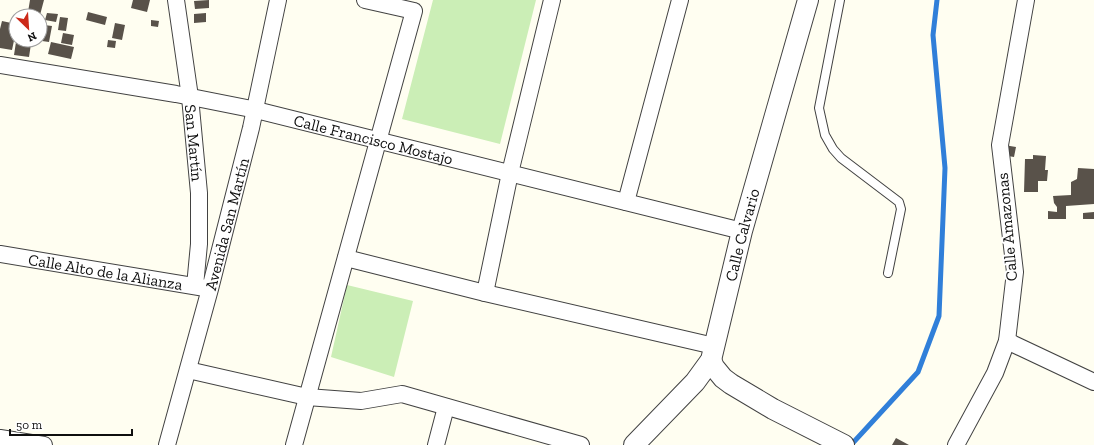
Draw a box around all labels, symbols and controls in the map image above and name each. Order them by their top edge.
north arrow [8,8,48,48]
text: N [25,29,39,45]
street label: San Martín [181,104,207,183]
street label: Calle Francisco Mostajo [292,110,455,168]
street label: Avenida San Martín [201,155,253,292]
street label: Calle Amazonas [993,172,1021,282]
street label: Calle Calvario [721,186,763,283]
street label: Calle Alto de la Alianza [27,249,184,294]
scale bar [10,411,132,437]
text: 50 m [16,418,43,432]

